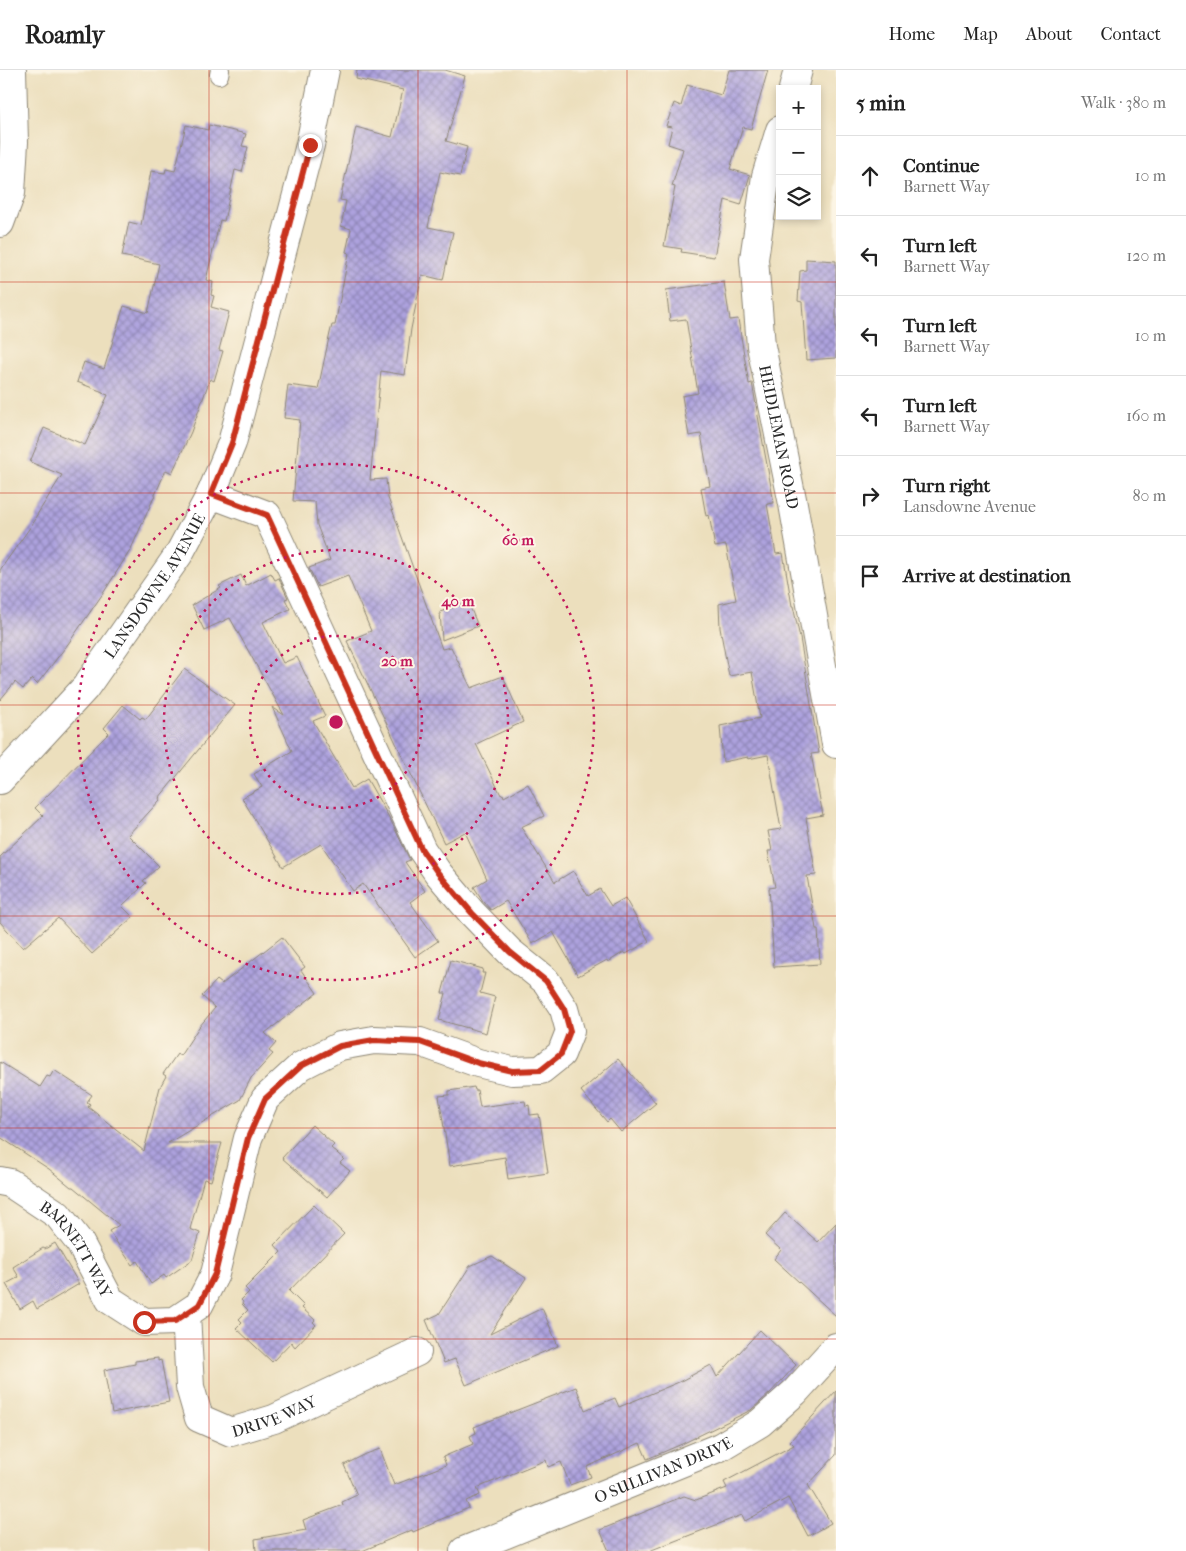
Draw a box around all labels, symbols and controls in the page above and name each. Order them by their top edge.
text: Roamly [25,21,104,49]
text: Home [888,24,935,45]
text: Map [963,24,998,45]
text: About [1026,24,1072,45]
text: Contact [1100,24,1161,45]
map controls [776,85,821,220]
button: + [776,85,821,130]
text: 5 min [856,91,905,115]
text: Walk · 380 m [1081,93,1166,112]
button: − [776,130,821,175]
route end [299,134,322,157]
text: Continue [903,155,979,177]
icon: ahead [856,162,884,190]
text: 10 m [1135,166,1166,185]
button: layers [776,175,821,220]
text: Barnett Way [903,177,990,196]
text: Turn left [903,235,977,257]
icon: left [856,242,884,270]
text: 120 m [1127,246,1166,265]
text: Barnett Way [903,257,990,276]
text: Turn left [903,315,977,337]
icon: left [856,322,884,350]
text: 10 m [1135,326,1166,345]
text: Barnett Way [903,337,990,356]
street label: HEIDLEMAN ROAD [755,363,803,511]
text: Turn left [903,395,977,417]
icon: left [856,402,884,430]
text: 160 m [1126,406,1166,425]
text: Barnett Way [903,417,990,436]
text: Turn right [903,475,990,497]
icon: right [856,482,884,510]
text: 80 m [1132,486,1166,505]
text: Lansdowne Avenue [903,497,1036,516]
street label: LANSDOWNE AVENUE [100,510,209,662]
text: 60 m [502,531,535,549]
icon: arrive [856,562,884,590]
text: Arrive at destination [903,565,1071,587]
text: 40 m [441,592,475,610]
text: 20 m [381,652,413,670]
centre of rings [327,713,345,731]
street label: BARNETT WAY [36,1197,116,1302]
route start [133,1311,156,1334]
street label: DRIVE WAY [229,1391,320,1441]
street label: O SULLIVAN DRIVE [591,1433,736,1507]

